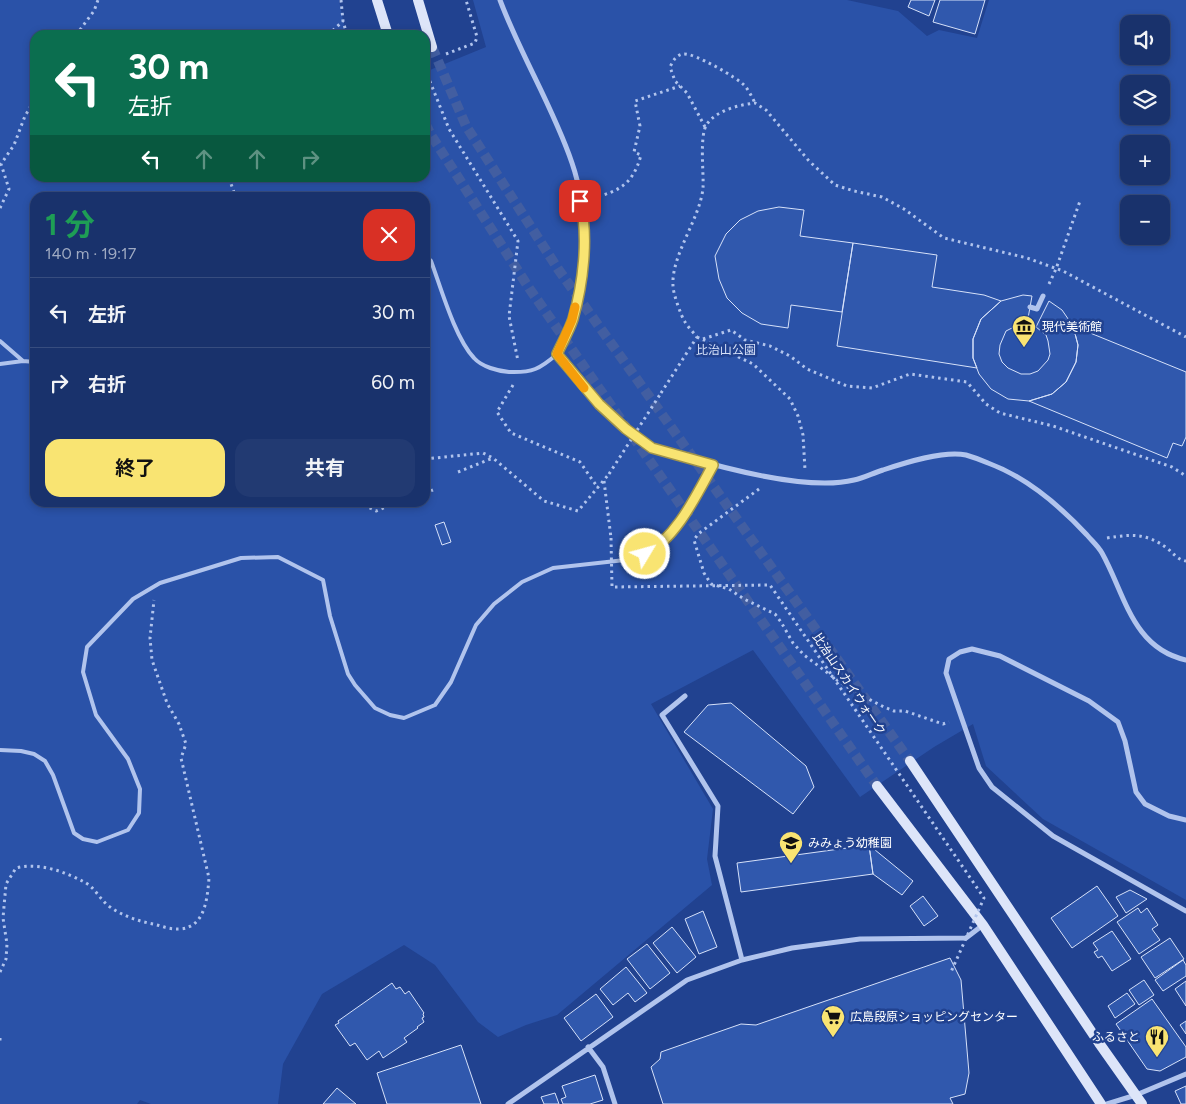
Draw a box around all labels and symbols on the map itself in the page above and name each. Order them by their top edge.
pin [559,180,601,222]
museum icon: 現代美術館 [1011,314,1037,348]
place label: 現代美術館 [1042,320,1102,334]
park label: 比治山公園 [696,343,756,357]
position arrow [618,527,670,579]
street label: 比治山スカイウォーク [810,630,888,738]
school or university icon: みみょう幼稚園 [778,830,804,864]
place label: みみょう幼稚園 [808,836,892,850]
supermarket icon: 広島段原ショッピングセンター [820,1004,846,1038]
place label: 広島段原ショッピングセンター [850,1010,1018,1024]
restaurant icon: ふるさと [1144,1024,1170,1058]
place label: ふるさと [1092,1030,1140,1044]

